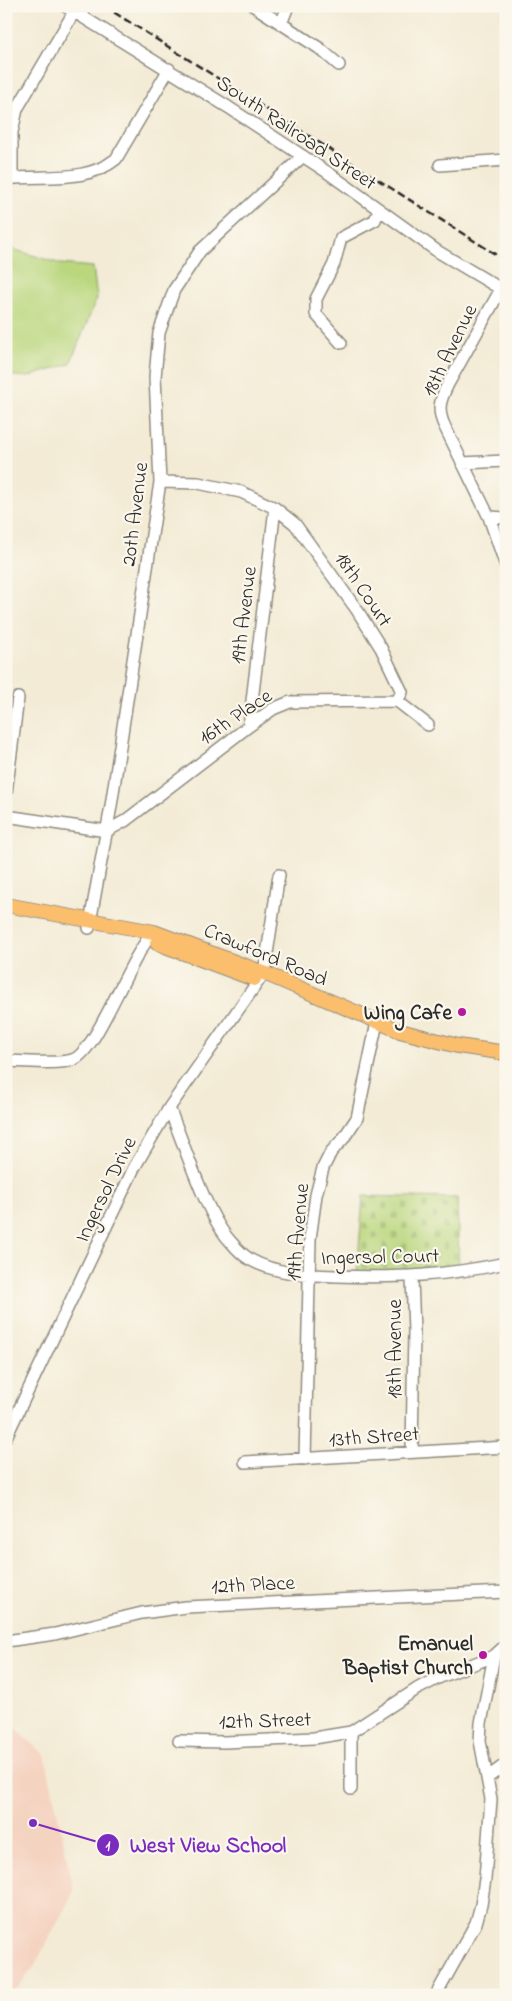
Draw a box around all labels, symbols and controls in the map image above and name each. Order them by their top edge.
street label: South Railroad Street [210,69,382,199]
street label: 18th Avenue [415,299,486,402]
street label: 20th Avenue [115,460,157,568]
street label: 18th Court [326,547,398,634]
street label: 19th Avenue [224,564,266,666]
street label: 16th Place [193,682,279,753]
street label: Crawford Road [199,916,332,995]
place label: Wing Cafe [364,999,453,1031]
marker: Wing Cafe [456,1006,468,1018]
street label: Ingersol Drive [68,1131,147,1249]
street label: 19th Avenue [280,1181,318,1282]
street label: Ingersol Court [321,1242,440,1276]
street label: 18th Avenue [381,1299,411,1399]
street label: 13th Street [328,1420,420,1456]
street label: 12th Place [210,1569,296,1603]
place label: Emanuel Baptist Church [342,1630,473,1684]
marker: Emanuel Baptist Church [477,1649,489,1661]
street label: 12th Street [218,1705,312,1739]
callout: West View School [95,1826,296,1863]
text: West View School [130,1831,287,1863]
text: 1 [106,1835,111,1857]

